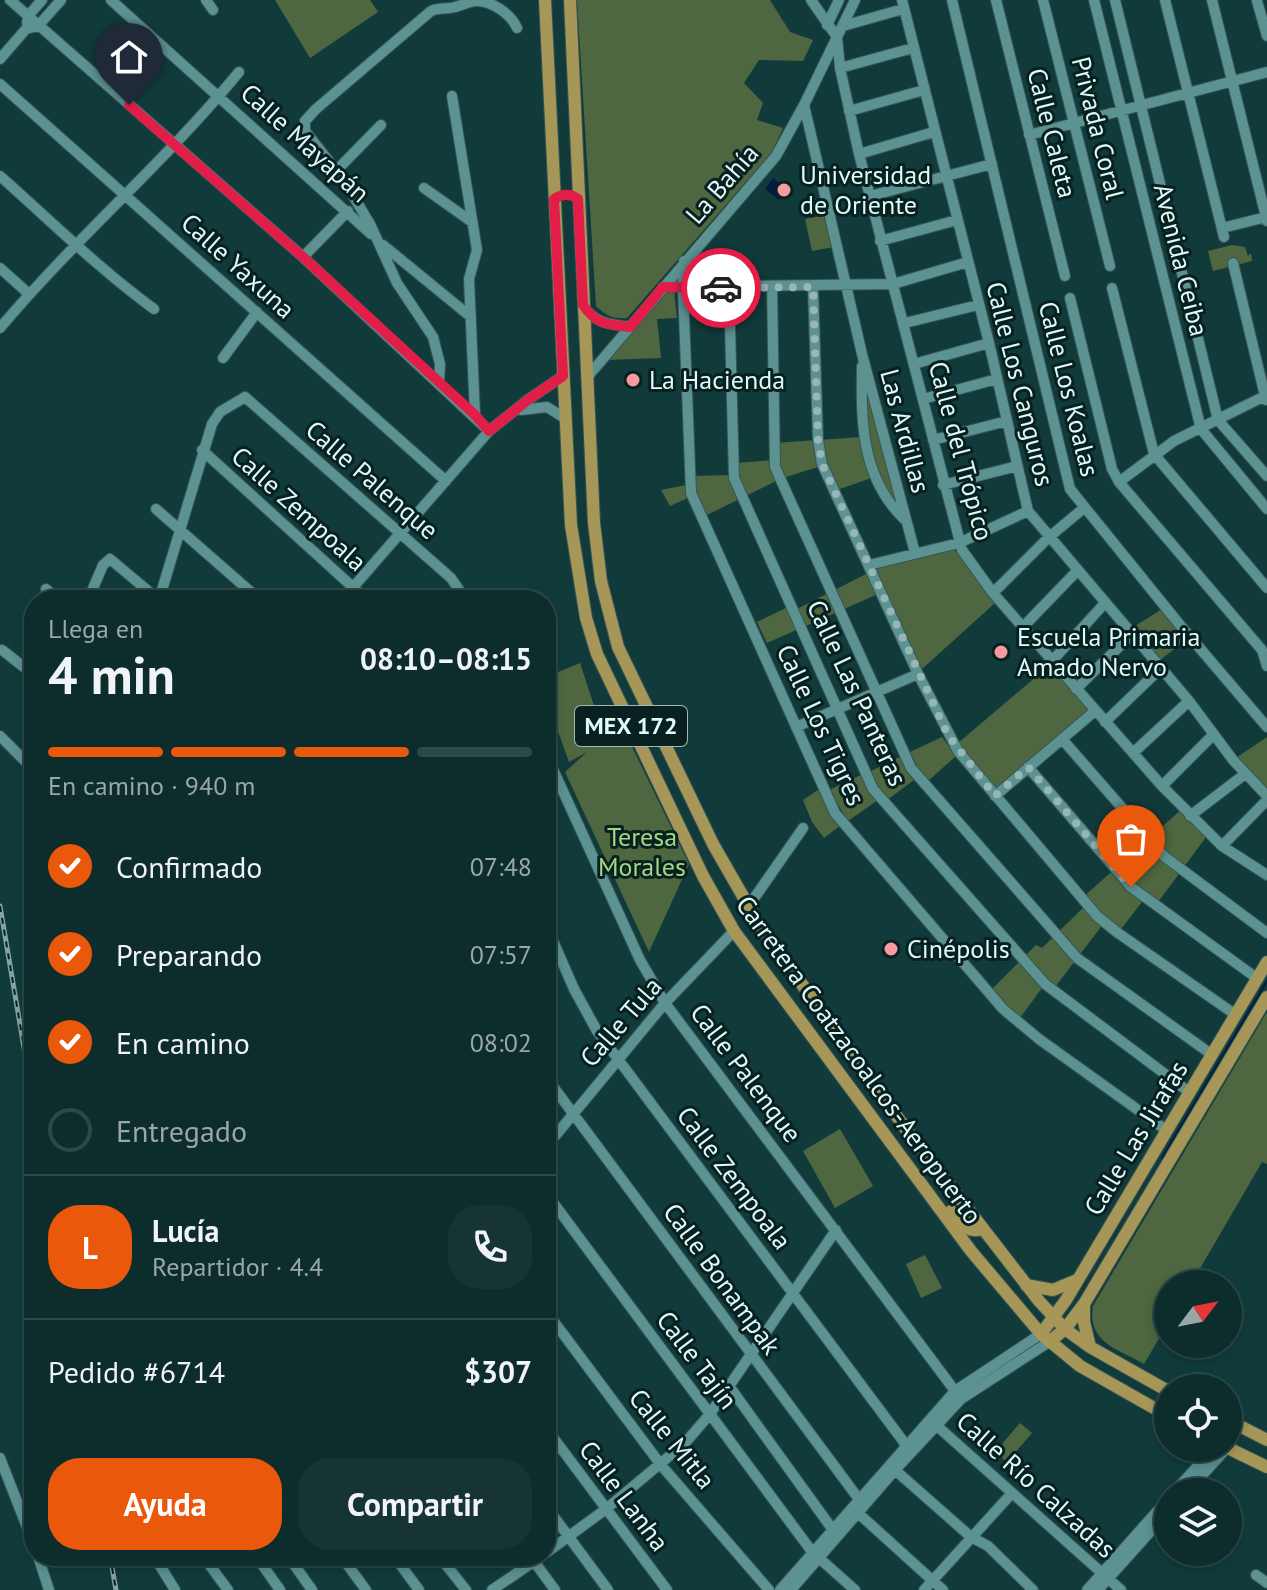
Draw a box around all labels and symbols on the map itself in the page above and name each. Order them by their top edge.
pin [95,23,163,105]
street label: Privada Coral [1065,53,1132,203]
street label: Calle Caleta [1020,65,1085,201]
street label: Calle Mayapán [234,76,377,209]
street label: La Bahía [678,137,765,230]
place label: Universidad de Oriente [800,158,931,221]
street label: Avenida Ceiba [1147,180,1216,339]
marker: Universidad de Oriente [775,181,793,199]
street label: Calle Yaxuna [175,206,302,325]
courier [681,248,761,328]
street label: Calle Los Canguros [979,278,1062,490]
street label: Calle Los Koalas [1032,298,1107,480]
street label: Calle del Trópico [922,358,1001,544]
place label: La Hacienda [649,363,785,396]
street label: Las Ardillas [873,365,938,496]
marker: La Hacienda [624,371,642,389]
street label: Calle Palenque [299,413,446,546]
street label: Calle Zempoala [225,439,374,578]
street label: Calle Las Panteras [800,594,915,791]
place label: Escuela Primaria Amado Nervo [1017,620,1200,683]
street label: Calle Los Tigres [770,639,873,811]
marker: Escuela Primaria Amado Nervo [992,643,1010,661]
road number: MEX 172 [575,706,687,746]
pin [1097,805,1165,887]
park label: Teresa Morales [598,820,686,883]
street label: Carretera Coatzacoalcos-Aeropuerto [729,889,990,1230]
place label: Cinépolis [907,932,1010,965]
marker: Cinépolis [882,940,900,958]
street label: Calle Tula [573,970,669,1073]
street label: Calle Palenque [683,997,809,1149]
street label: Calle Las Jirafas [1076,1054,1195,1221]
street label: Calle Zempoala [670,1100,799,1256]
street label: Calle Bonampak [656,1196,789,1361]
north arrow [1154,1270,1242,1358]
street label: Calle Tajín [650,1304,745,1415]
street label: Calle Mitla [622,1382,723,1495]
street label: Calle Río Calzadas [950,1404,1123,1565]
street label: Calle Lanha [572,1434,677,1557]

